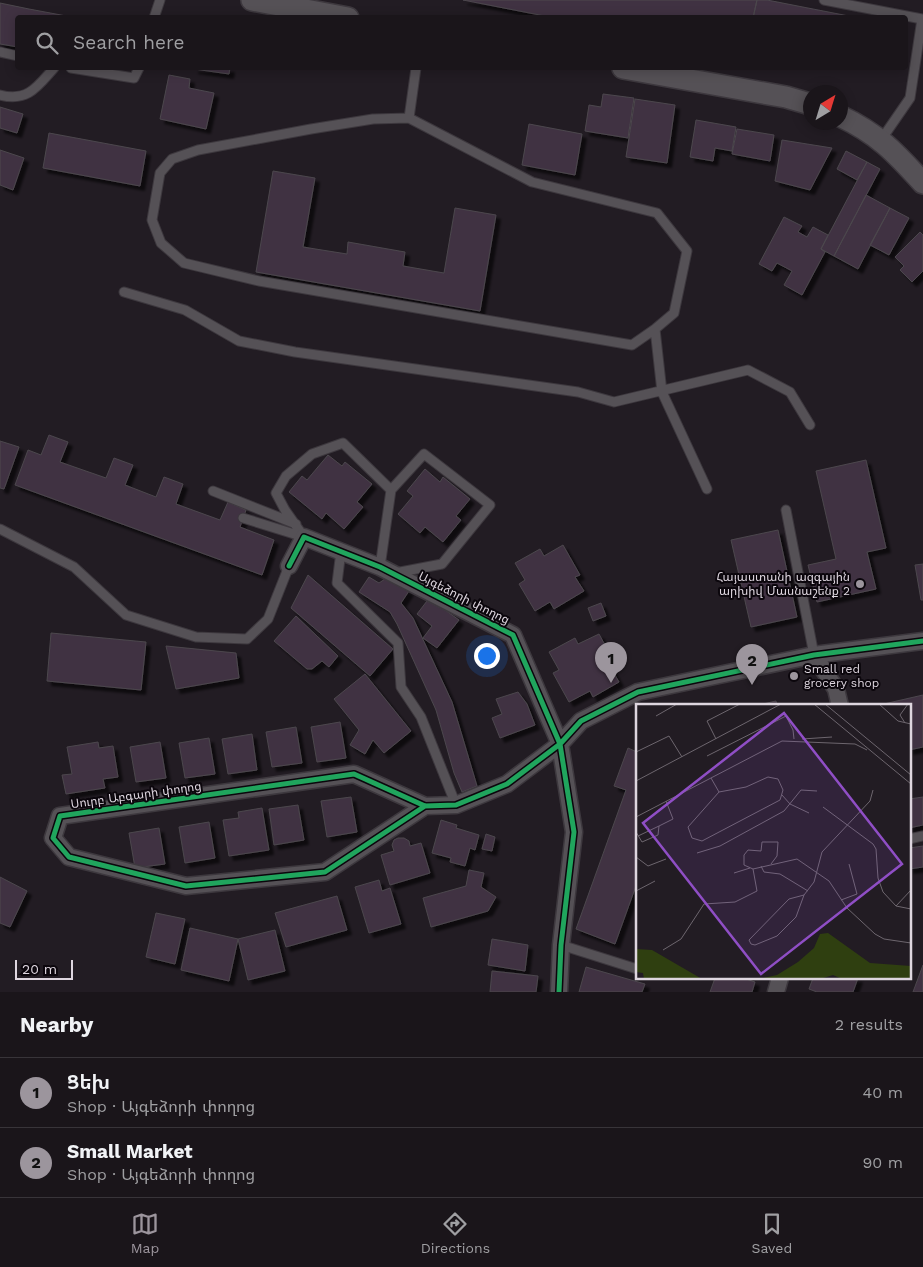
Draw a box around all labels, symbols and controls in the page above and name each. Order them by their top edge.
search box [15,15,908,70]
icon: search [33,29,61,57]
text: Search here [73,31,184,54]
north arrow [803,85,848,130]
street label: Այգեձորի փողոց [416,569,512,627]
place label: Հայաստանի ազգային արխիվ Մասնաշենք 2 [716,570,850,598]
marker: Հայաստանի ազգային արխիվ Մասնաշենք 2 [854,578,866,590]
pin: 1 [595,642,627,683]
your location [474,643,500,669]
pin: 2 [736,644,768,685]
place label: Small red grocery shop [804,662,879,690]
marker: Small red grocery shop [788,670,800,682]
inset map [636,704,910,980]
street label: Սուրբ Աբգարի փողոց [70,779,202,811]
scale bar [15,957,72,980]
text: 20 m [22,961,57,977]
text: Nearby [20,1012,93,1037]
text: 2 results [835,1015,903,1034]
text: Ցեխ [67,1071,110,1094]
text: 1 [33,1083,39,1102]
text: 40 m [863,1083,903,1102]
text: Shop · Այգեձորի փողոց [67,1097,255,1116]
text: Small Market [67,1140,193,1163]
text: 2 [31,1153,41,1172]
text: 90 m [862,1153,903,1172]
text: Shop · Այգեձորի փողոց [67,1165,255,1184]
tab: Map [131,1210,159,1256]
tab: Directions [421,1210,490,1256]
tab: Saved [752,1210,792,1256]

